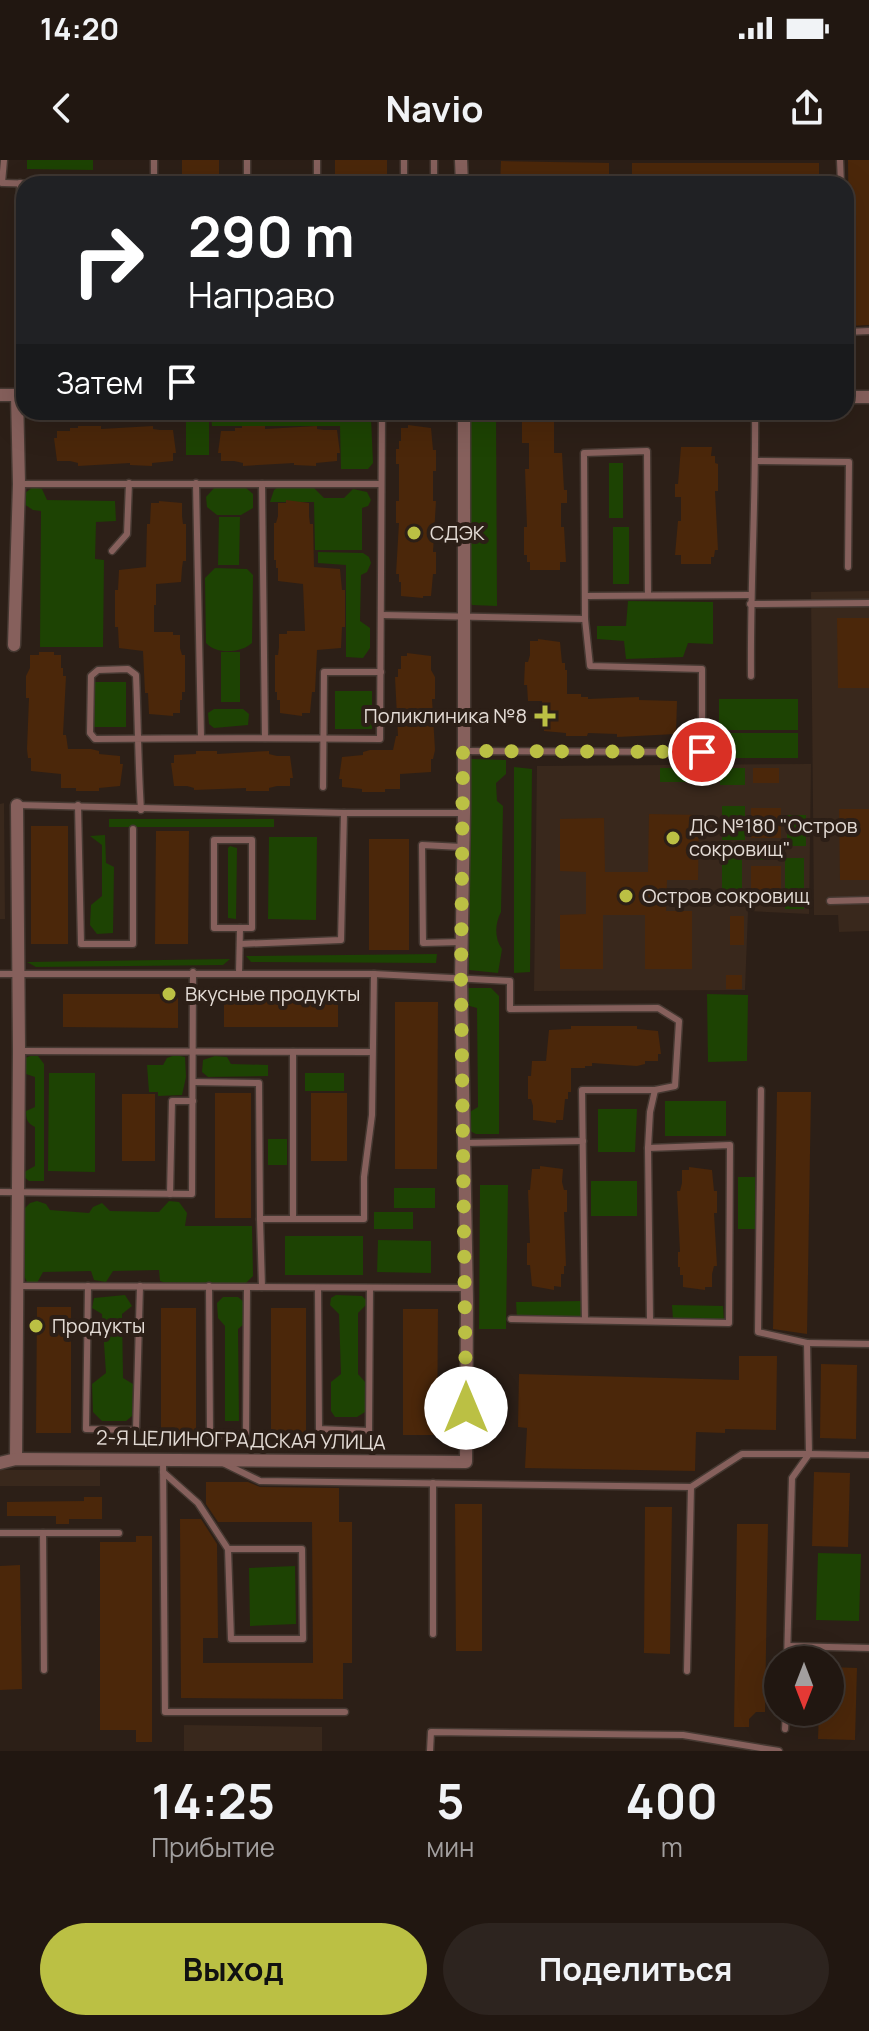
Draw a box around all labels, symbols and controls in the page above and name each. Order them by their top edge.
text: 14:20 [40,8,119,49]
text: Navio [385,84,484,133]
icon: back [40,86,84,130]
icon: share [785,86,829,130]
text: 290 m [188,197,355,274]
icon: right [56,208,160,312]
text: Направо [188,270,335,319]
icon: arrive [160,360,204,404]
text: Затем [56,362,144,403]
place label: СДЭК [430,519,485,546]
marker: СДЭК [405,524,423,542]
place label: Поликлиника №8 [364,702,527,729]
marker: Поликлиника №8 [534,705,556,727]
pin [668,718,736,786]
icon: arrive [680,730,724,774]
place label: ДС №180 "Остров сокровищ" [689,812,858,862]
marker: ДС №180 "Остров сокровищ" [664,829,682,847]
place label: Остров сокровищ [642,882,810,909]
marker: Остров сокровищ [617,887,635,905]
place label: Вкусные продукты [185,980,360,1007]
marker: Вкусные продукты [160,985,178,1003]
place label: Продукты [52,1312,145,1339]
marker: Продукты [27,1317,45,1335]
position arrow [424,1366,508,1450]
street label: 2-Я ЦЕЛИНОГРАДСКАЯ УЛИЦА [96,1423,386,1456]
north arrow [764,1646,844,1726]
map controls [764,1646,844,1726]
text: 14:25 [151,1768,275,1833]
text: 5 [436,1768,464,1833]
text: 400 [625,1768,718,1833]
text: Прибытие [151,1829,275,1865]
text: мин [426,1829,474,1865]
text: m [661,1829,683,1865]
button: Выход [40,1923,427,2015]
button: Поделиться [443,1923,829,2015]

